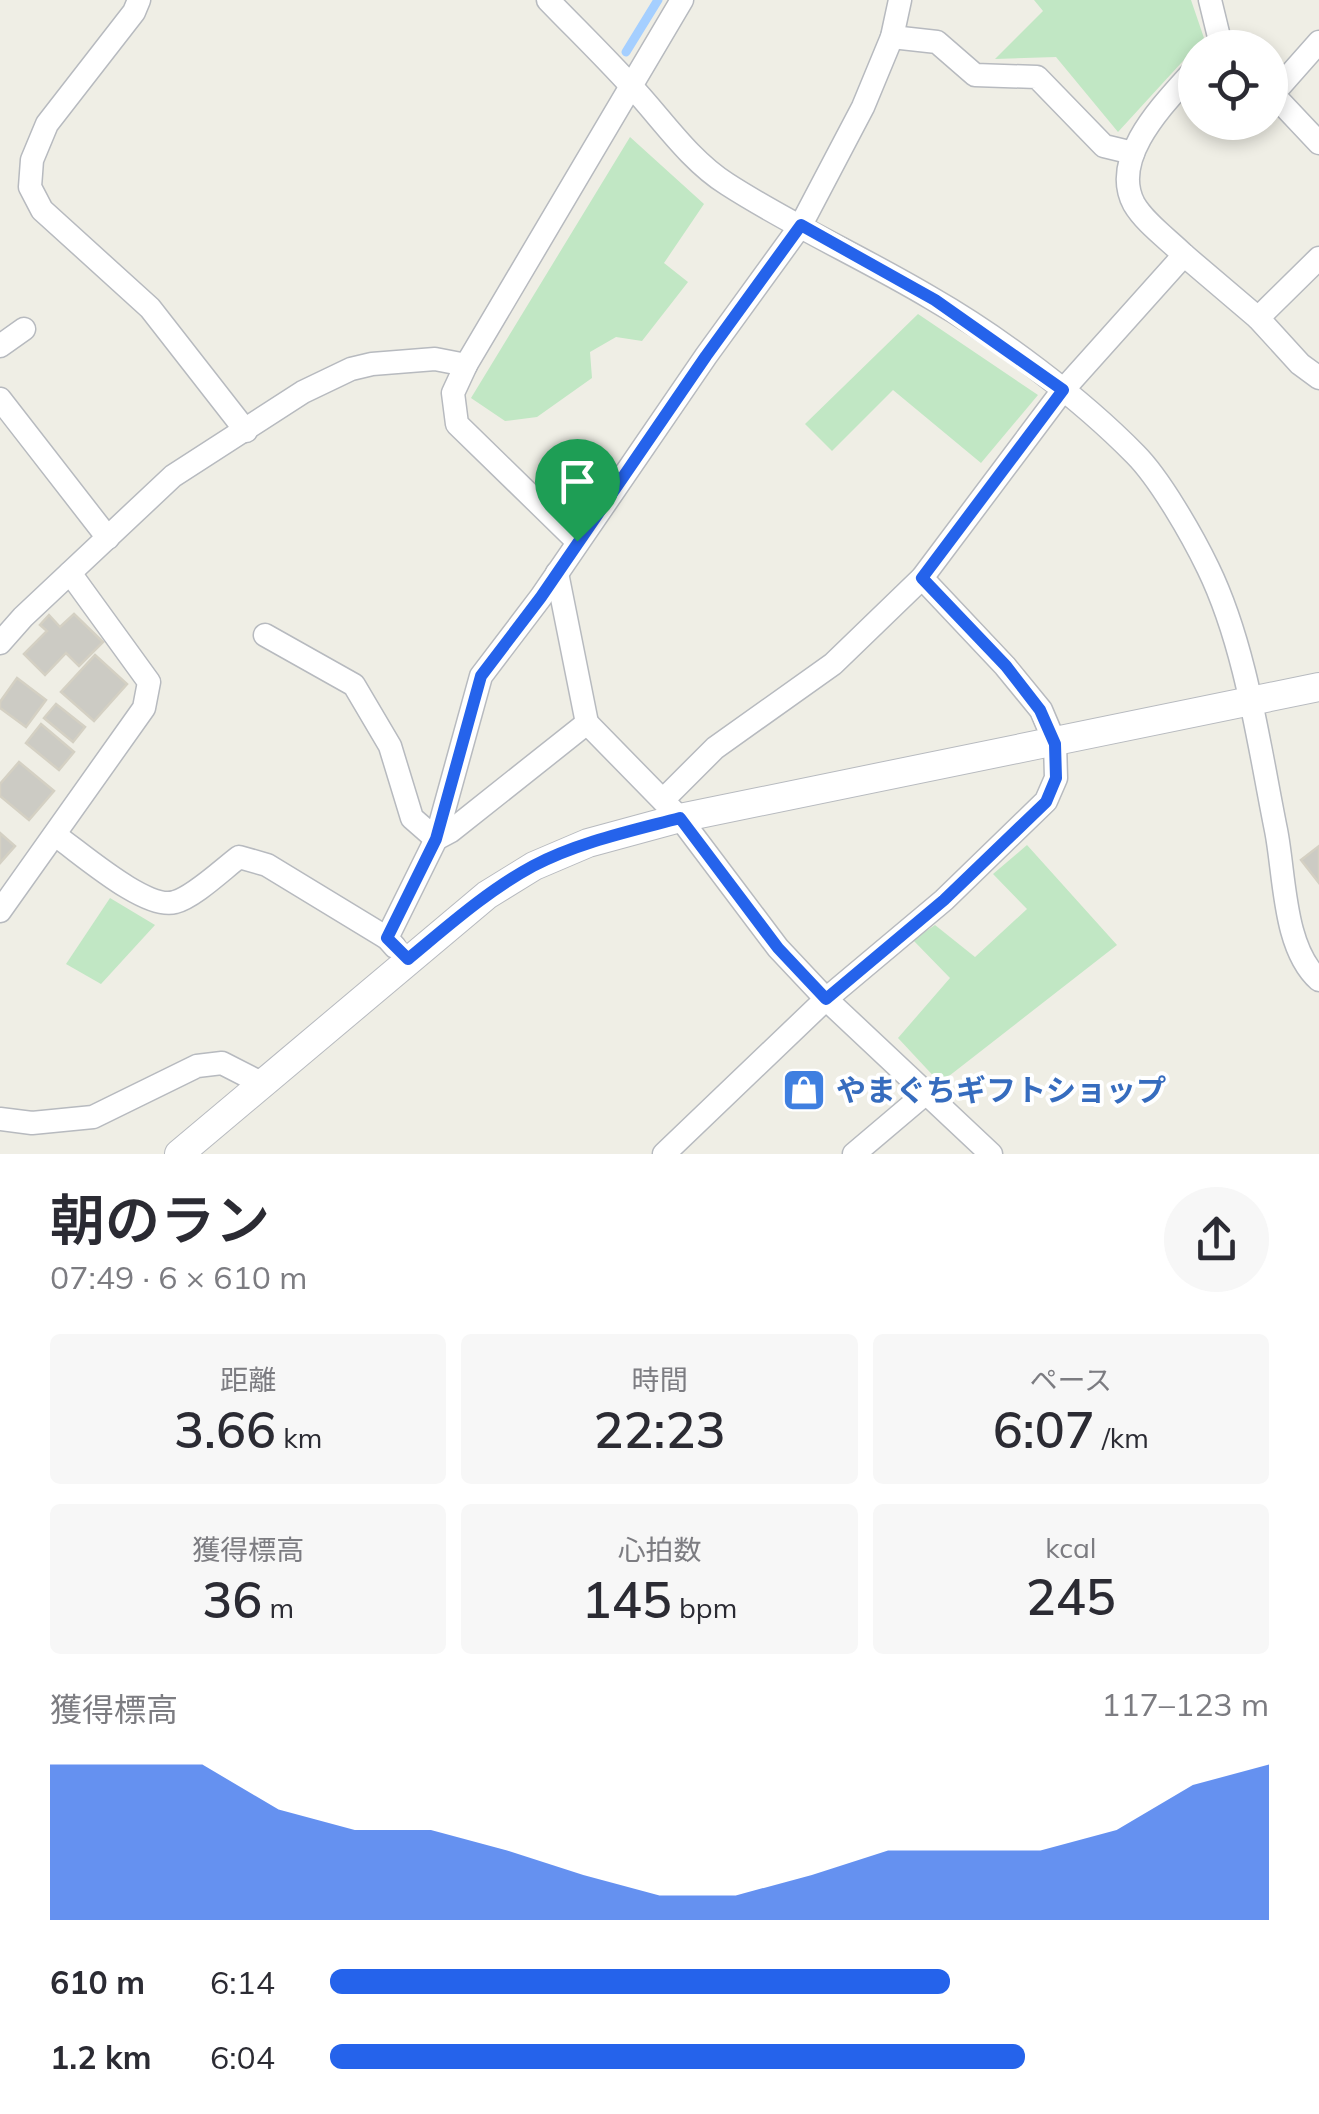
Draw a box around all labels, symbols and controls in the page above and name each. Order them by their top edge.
map controls [1178,30,1288,140]
button: locate [1178,30,1288,140]
pin [535,439,620,542]
icon: arrive [550,454,605,509]
shop icon: やまぐちギフトショップ [781,1067,827,1113]
place label: やまぐちギフトショップ [836,1071,1166,1109]
text: 朝のラン [50,1185,270,1254]
button: share [1164,1187,1269,1292]
text: 07:49 · 6 × 610 m [50,1257,307,1297]
text: 距離 [220,1362,276,1397]
text: 時間 [631,1362,688,1397]
text: ペース [1030,1362,1112,1397]
text: 3.66 [174,1398,276,1461]
text: 22:23 [594,1398,725,1461]
text: 6:07 [993,1398,1095,1461]
text: km [276,1420,322,1455]
text: /km [1095,1420,1149,1455]
text: kcal [1045,1530,1096,1565]
text: 獲得標高 [192,1532,304,1567]
text: 心拍数 [617,1532,702,1567]
text: 245 [1026,1565,1116,1628]
text: 36 [202,1568,262,1631]
text: 145 [582,1568,672,1631]
text: m [262,1590,294,1625]
text: bpm [672,1590,737,1625]
text: 117–123 m [1101,1684,1269,1724]
text: 獲得標高 [50,1689,178,1729]
text: 610 m [50,1962,145,2002]
text: 6:14 [210,1962,275,2002]
text: 1.2 km [50,2037,152,2077]
text: 6:04 [210,2037,275,2077]

